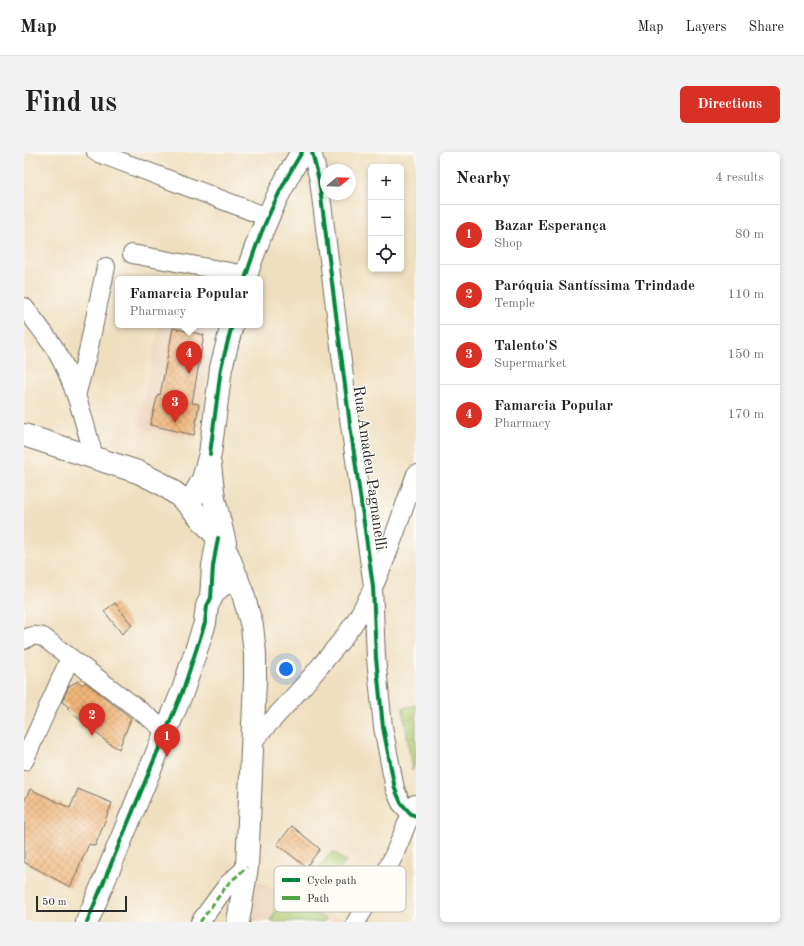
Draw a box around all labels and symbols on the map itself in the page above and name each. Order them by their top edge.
north arrow [320,164,356,200]
pin: 4 [176,341,202,374]
street label: Rua Amadeu Pagnanelli [350,385,388,551]
pin: 3 [162,390,188,423]
your location [276,659,296,679]
pin: 2 [79,703,105,736]
pin: 1 [154,724,180,757]
legend [274,866,406,912]
text: Cycle path [307,876,357,887]
scale bar [36,894,127,913]
text: Path [307,894,329,905]

